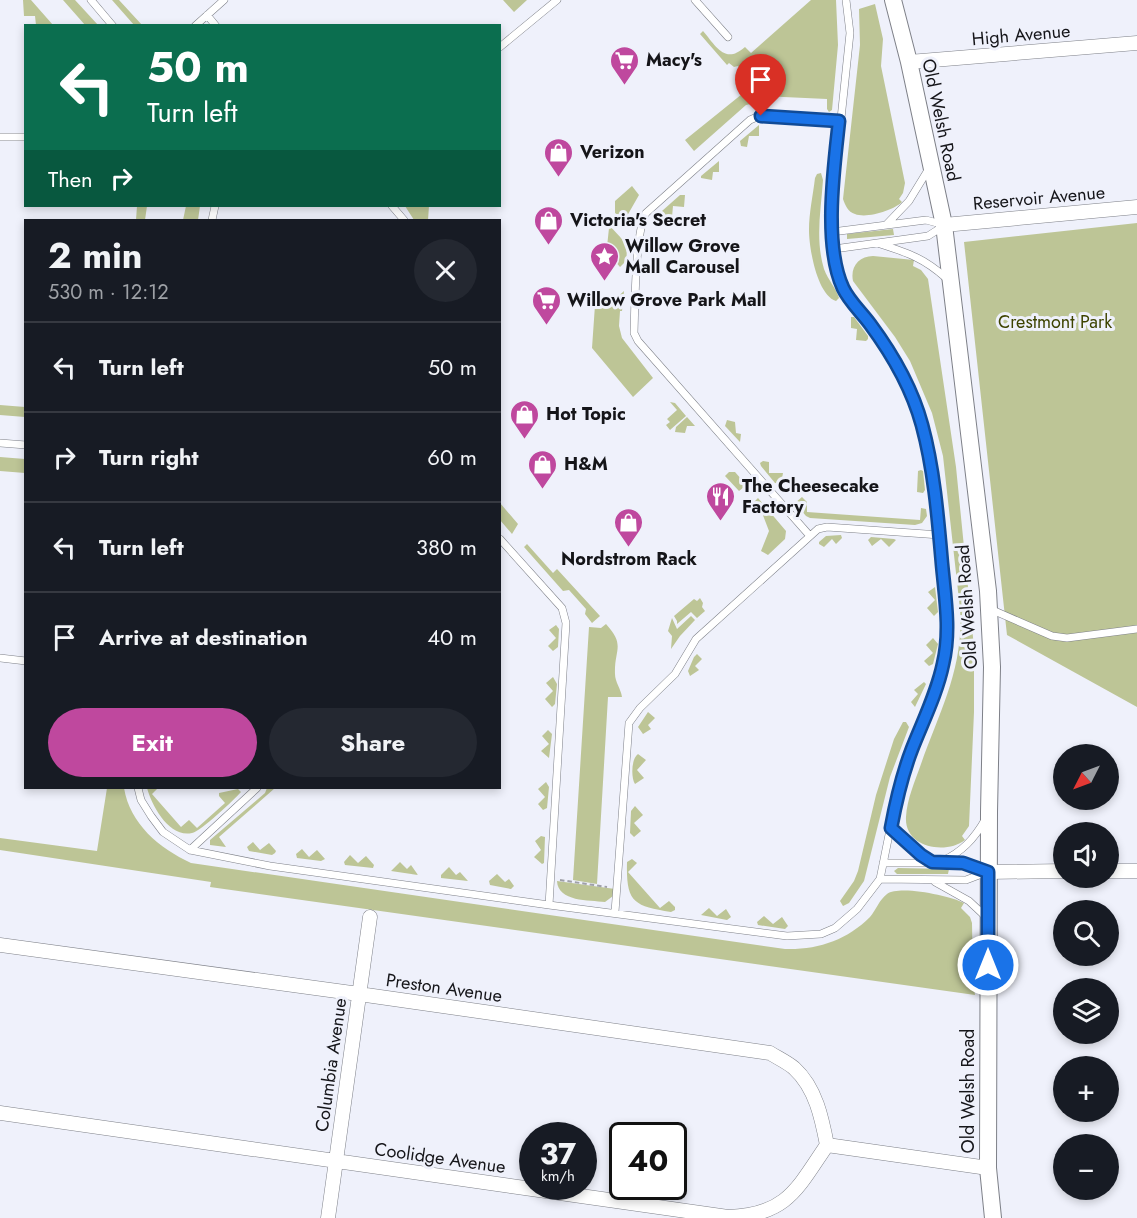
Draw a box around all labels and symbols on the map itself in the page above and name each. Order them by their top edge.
street label: High Avenue [971,18,1071,52]
supermarket icon: Macy's [609,44,641,86]
place label: Macy's [646,47,702,73]
pin [735,54,786,116]
street label: Old Welsh Road [915,56,967,184]
shop icon: Verizon [543,136,575,178]
place label: Verizon [579,139,645,165]
street label: Reservoir Avenue [972,179,1106,217]
shop icon: Victoria's Secret [533,204,565,246]
place label: Victoria's Secret [569,207,706,233]
place label: Willow Grove Mall Carousel [625,233,740,280]
place icon: Willow Grove Mall Carousel [588,240,620,282]
supermarket icon: Willow Grove Park Mall [530,284,562,326]
place label: Willow Grove Park Mall [567,287,766,313]
park label: Crestmont Park [998,309,1112,335]
shop icon: Hot Topic [509,398,541,440]
place label: Hot Topic [546,401,626,427]
shop icon: H&M [527,448,559,490]
place label: H&M [564,451,608,477]
place label: The Cheesecake Factory [742,473,879,520]
restaurant icon: The Cheesecake Factory [705,480,737,522]
shop icon: Nordstrom Rack [613,506,645,548]
street label: Old Welsh Road [950,544,984,670]
place label: Nordstrom Rack [561,546,698,572]
north arrow [1053,744,1119,810]
position arrow [956,933,1020,997]
street label: Preston Avenue [384,967,504,1009]
street label: Columbia Avenue [309,996,353,1134]
street label: Old Welsh Road [955,1029,981,1153]
speed limit sign: 40 [609,1122,687,1200]
street label: Coolidge Avenue [373,1136,507,1180]

